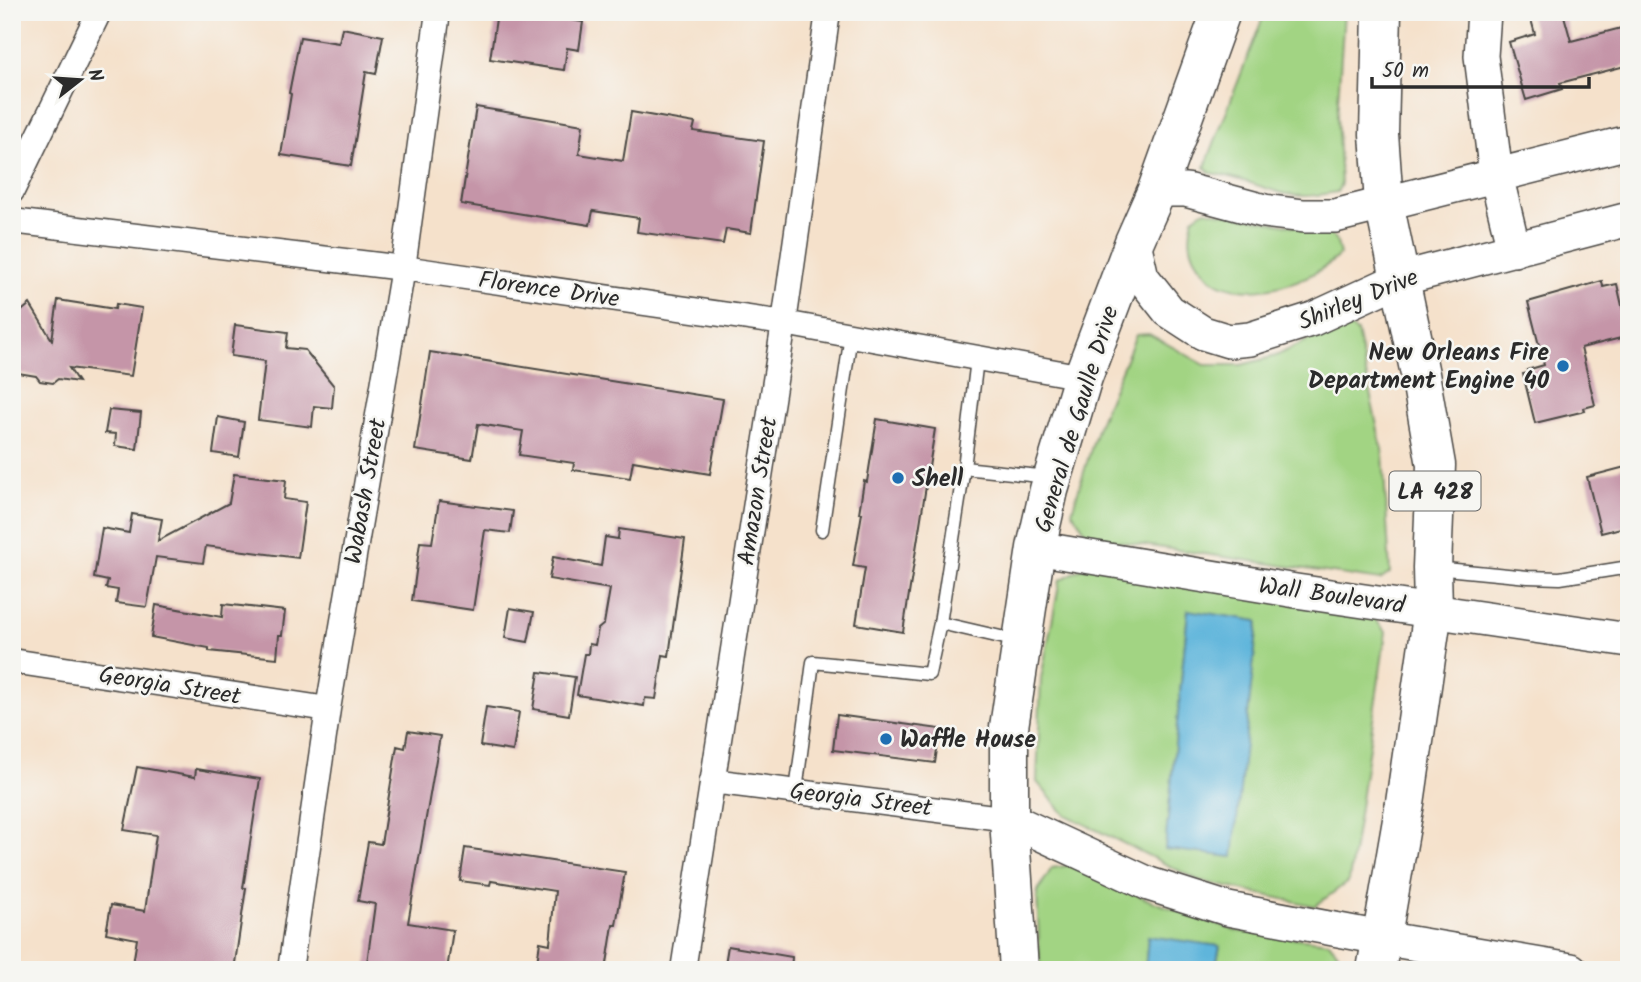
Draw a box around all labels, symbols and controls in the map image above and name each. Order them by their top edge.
north arrow [46,46,116,116]
scale bar [1372,46,1588,90]
text: 50 m [1382,55,1429,88]
text: N [78,65,110,86]
street label: Shirley Drive [1292,258,1425,342]
street label: Florence Drive [476,261,622,320]
street label: General de Gaulle Drive [1024,301,1131,538]
place label: New Orleans Fire Department Engine 40 [1308,334,1550,401]
marker: New Orleans Fire Department Engine 40 [1555,358,1571,374]
street label: Amazon Street [728,414,790,568]
street label: Wabash Street [334,415,399,567]
place label: Shell [912,460,964,499]
marker: Shell [890,470,906,486]
road number: LA 428 [1390,471,1480,510]
street label: Wall Boulevard [1256,567,1408,626]
street label: Georgia Street [96,656,244,717]
place label: Waffle House [900,721,1036,760]
marker: Waffle House [878,731,894,747]
street label: Georgia Street [787,772,935,829]

